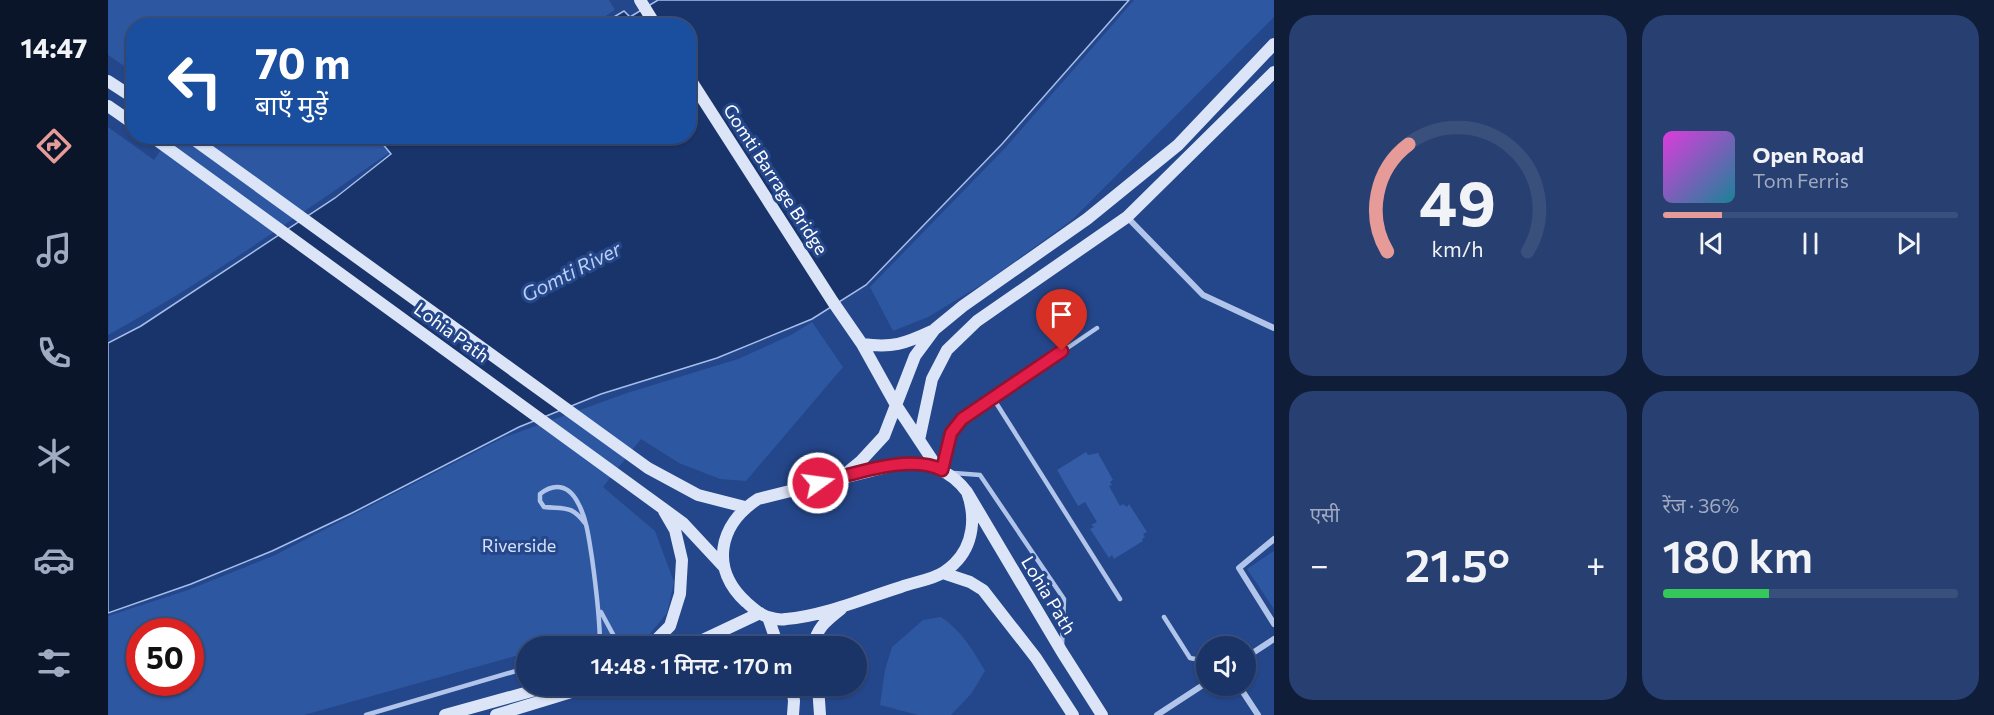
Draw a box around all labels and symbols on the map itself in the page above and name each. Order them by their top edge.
street label: Gomti Barrage Bridge [719,100,833,258]
water label: Gomti River [517,235,626,306]
pin [1036,289,1087,351]
street label: Lohia Path [410,297,494,367]
position arrow [786,451,850,515]
park label: Riverside [482,534,556,556]
street label: Lohia Path [1017,552,1081,638]
speed limit sign: 50 [126,618,204,696]

